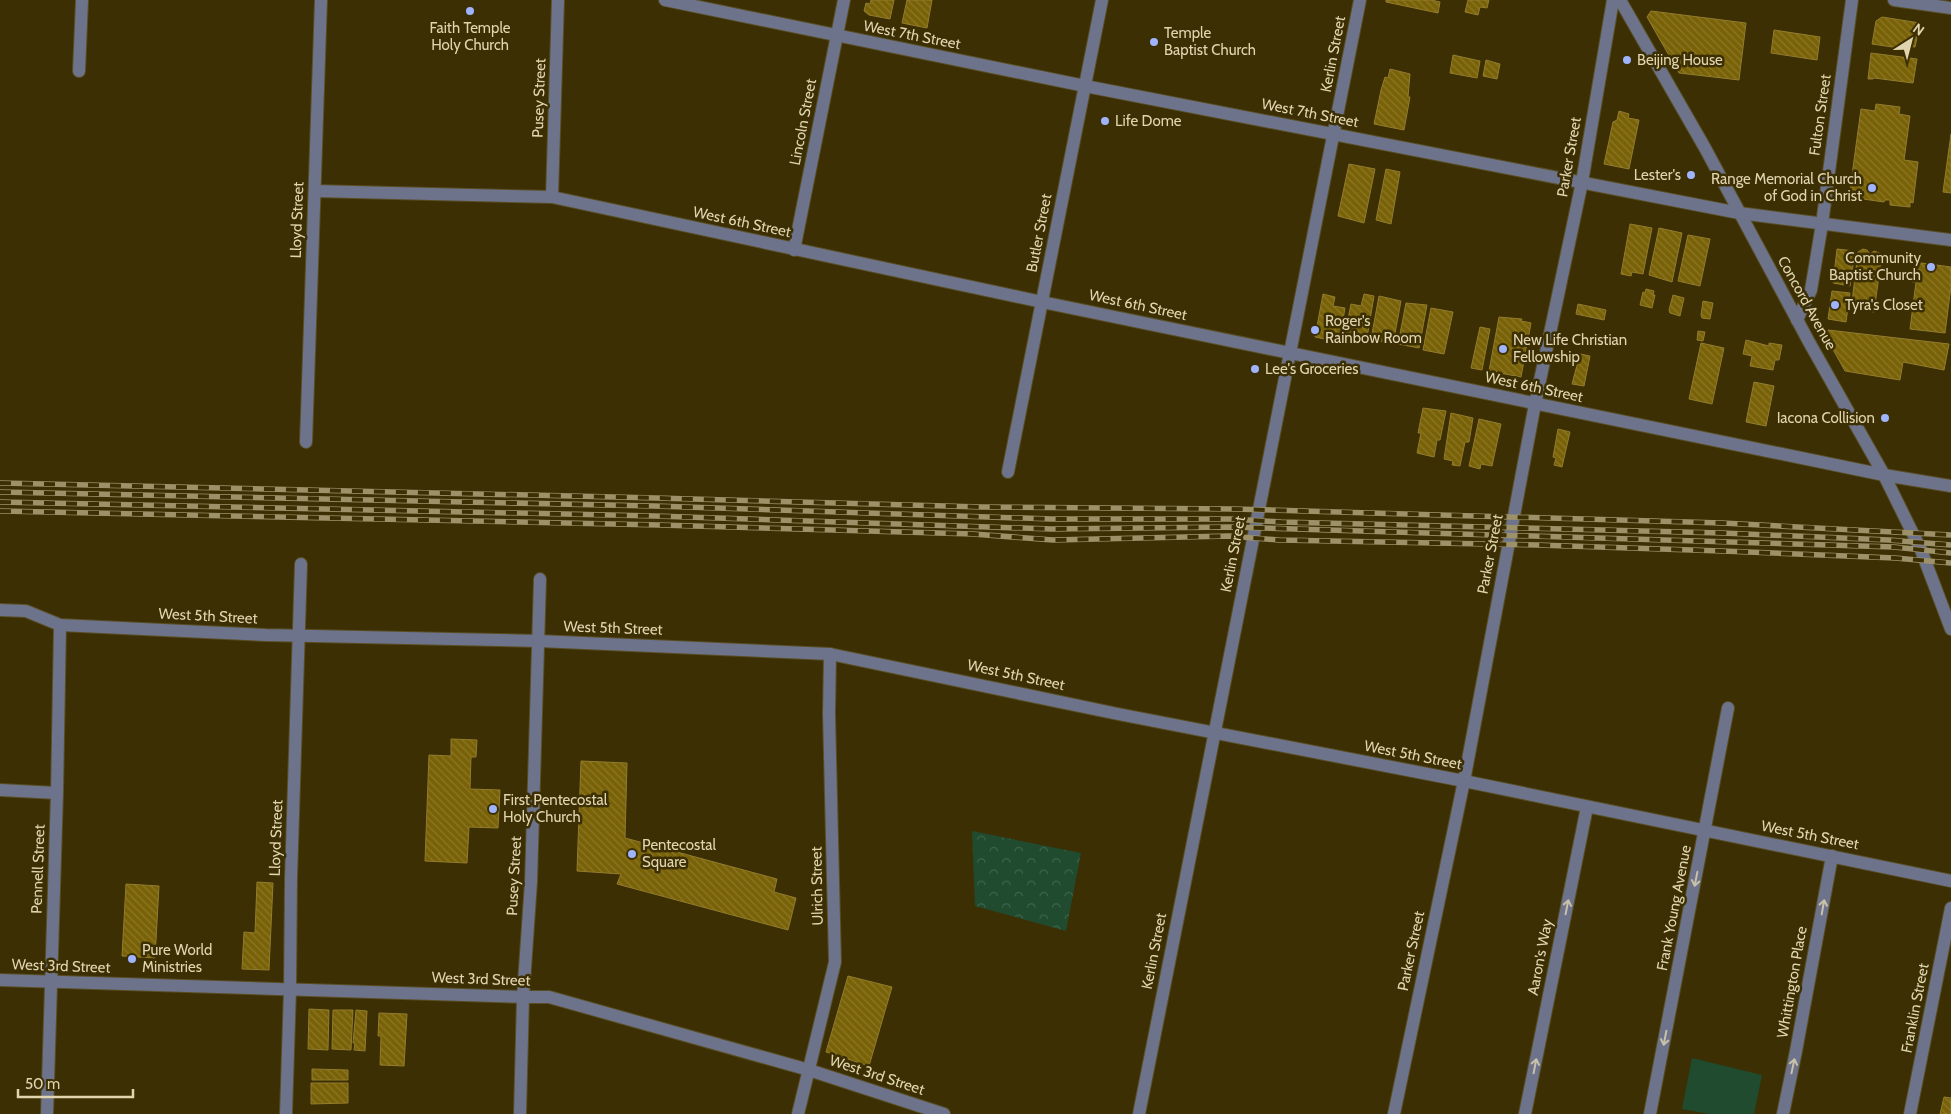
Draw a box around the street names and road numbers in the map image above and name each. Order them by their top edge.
street label: Kerlin Street [1317,14,1349,94]
street label: West 7th Street [862,17,962,53]
street label: Pusey Street [529,58,549,138]
street label: Fulton Street [1805,73,1835,157]
street label: Lincoln Street [786,77,820,167]
street label: West 7th Street [1260,95,1360,131]
street label: Parker Street [1553,116,1585,198]
street label: Lloyd Street [287,181,307,259]
street label: Butler Street [1023,192,1055,274]
street label: West 6th Street [691,203,793,241]
street label: Concord Avenue [1774,253,1840,353]
street label: West 6th Street [1087,286,1189,324]
street label: West 6th Street [1483,368,1585,406]
street label: Parker Street [1473,513,1507,595]
street label: Kerlin Street [1217,514,1249,594]
street label: West 5th Street [158,604,258,628]
street label: West 5th Street [563,617,663,639]
street label: West 5th Street [966,656,1066,694]
street label: West 5th Street [1363,737,1463,773]
street label: Lloyd Street [266,799,286,877]
street label: West 5th Street [1760,817,1860,853]
street label: Pennell Street [27,824,49,914]
street label: Pusey Street [503,836,525,916]
street label: Frank Young Avenue [1653,843,1695,972]
street label: Ulrich Street [807,846,827,926]
street label: Parker Street [1394,909,1428,993]
street label: Kerlin Street [1138,911,1170,991]
street label: Aaron's Way [1524,917,1556,997]
street label: Whittington Place [1773,924,1811,1039]
street label: West 3rd Street [11,955,111,977]
street label: Franklin Street [1897,962,1933,1054]
street label: West 3rd Street [431,968,531,990]
street label: West 3rd Street [827,1051,927,1099]

